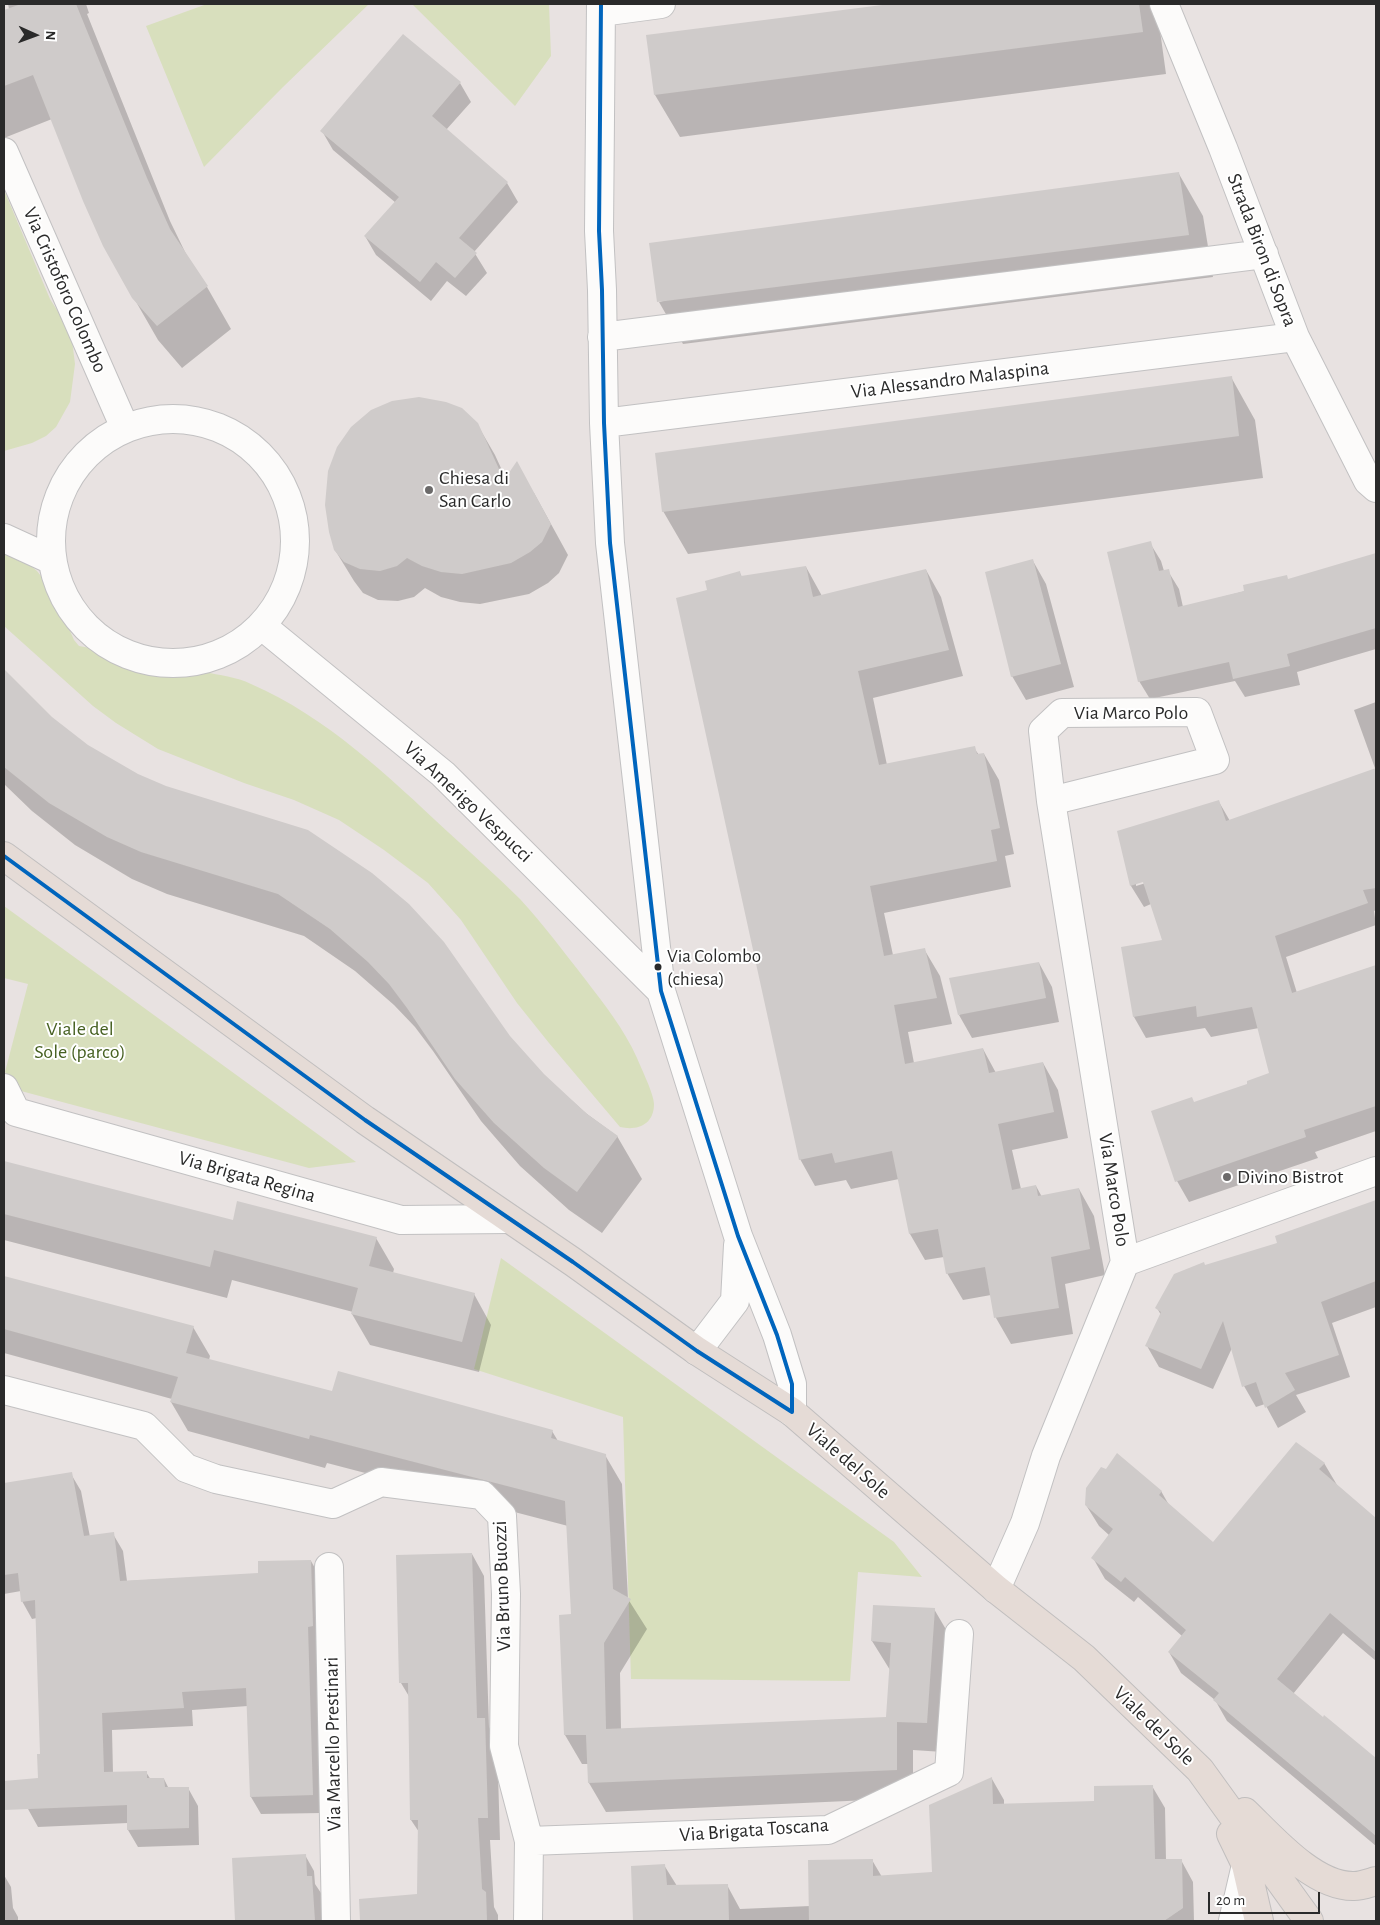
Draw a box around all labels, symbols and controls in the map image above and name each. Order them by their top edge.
north arrow [10,10,60,60]
text: N [43,30,57,41]
street label: Strada Biron di Sopra [1222,170,1302,330]
street label: Via Cristoforo Colombo [18,204,112,376]
street label: Via Alessandro Malaspina [850,356,1050,404]
place label: Chiesa di San Carlo [439,466,511,513]
marker: Chiesa di San Carlo [423,484,435,496]
street label: Via Marco Polo [1074,701,1188,725]
street label: Via Amerigo Vespucci [399,736,537,868]
place label: Via Colombo (chiesa) [667,945,761,989]
marker: Via Colombo (chiesa) [653,962,663,972]
park label: Viale del Sole (parco) [34,1017,126,1064]
street label: Via Marco Polo [1093,1131,1135,1249]
street label: Via Brigata Regina [176,1146,318,1208]
place label: Divino Bistrot [1237,1165,1343,1189]
marker: Divino Bistrot [1221,1171,1233,1183]
street label: Viale del Sole [801,1418,895,1504]
street label: Via Bruno Buozzi [488,1520,516,1652]
street label: Via Marcello Prestinari [319,1656,347,1832]
street label: Viale del Sole [1108,1681,1200,1771]
street label: Via Brigata Toscana [678,1813,830,1847]
scale bar [1210,1882,1322,1914]
text: 20 m [1216,1893,1245,1908]

